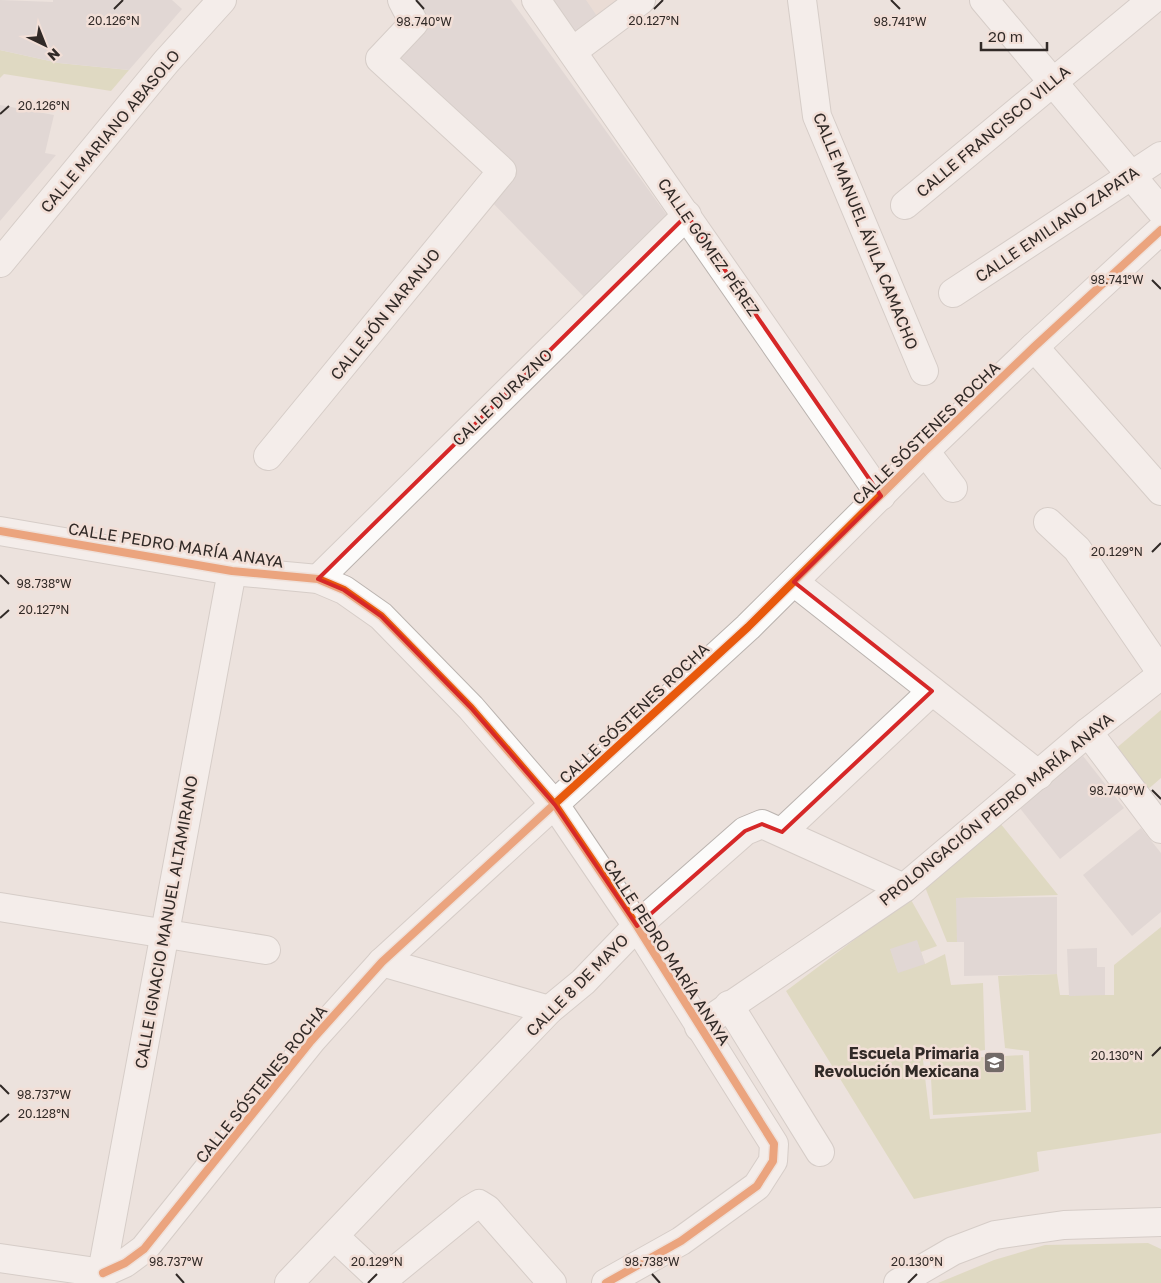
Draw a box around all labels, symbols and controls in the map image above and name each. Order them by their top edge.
text: 20.126°N [88,13,140,28]
text: 20.127°N [629,13,679,28]
text: 98.740°W [396,14,452,29]
text: 98.741°W [874,14,927,29]
north arrow [20,20,70,70]
scale bar [981,20,1047,52]
text: 20 m [988,27,1023,45]
street label: CALLE MARIANO ABASOLO [36,46,184,216]
street label: CALLE FRANCISCO VILLA [912,61,1074,201]
text: 20.126°N [18,98,70,113]
street label: CALLE MANUEL ÁVILA CAMACHO [809,109,923,353]
street label: CALLE EMILIANO ZAPATA [971,162,1143,286]
street label: CALLE GÓMEZ PÉREZ [654,174,764,320]
street label: CALLEJÓN NARANJO [326,244,444,384]
text: 98.741°W [1091,272,1144,287]
street label: CALLE DURAZNO [448,344,556,450]
street label: CALLE SÓSTENES ROCHA [848,357,1004,509]
street label: CALLE PEDRO MARÍA ANAYA [67,518,285,572]
text: 20.129°N [1091,544,1143,559]
text: 98.738°W [16,576,72,591]
text: 20.127°N [19,602,69,617]
street label: CALLE SÓSTENES ROCHA [555,638,713,788]
street label: PROLONGACIÓN PEDRO MARÍA ANAYA [875,708,1117,910]
street label: CALLE IGNACIO MANUEL ALTAMIRANO [130,774,202,1070]
text: 98.740°W [1089,783,1145,798]
street label: CALLE PEDRO MARÍA ANAYA [599,855,735,1049]
street label: CALLE 8 DE MAYO [522,930,632,1040]
street label: CALLE SÓSTENES ROCHA [191,1001,331,1167]
place label: Escuela Primaria Revolución Mexicana [814,1043,979,1081]
text: 20.130°N [1091,1048,1143,1063]
school or university icon: Escuela Primaria Revolución Mexicana [983,1050,1007,1074]
text: 98.737°W [17,1087,72,1102]
text: 20.128°N [18,1106,70,1121]
text: 98.737°W [149,1254,204,1269]
text: 20.129°N [351,1254,403,1269]
text: 98.738°W [624,1254,680,1269]
text: 20.130°N [891,1254,943,1269]

